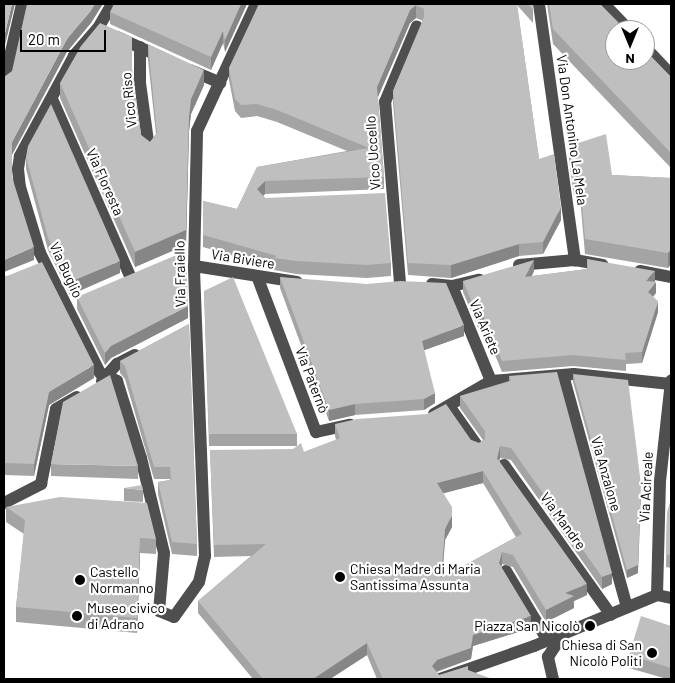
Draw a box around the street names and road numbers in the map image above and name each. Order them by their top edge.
street label: Via Don Antonino La Mela [553,54,591,206]
street label: Vico Riso [118,71,140,129]
street label: Vico Uccello [362,115,384,191]
street label: Via Floresta [83,146,127,218]
street label: Via Buglio [46,239,86,301]
street label: Via Fraiello [171,240,189,308]
street label: Via Biviere [210,246,276,272]
street label: Via Ariete [466,297,504,357]
street label: Via Paternò [292,345,332,415]
street label: Via Anzalone [587,435,625,513]
street label: Via Acireale [636,451,656,523]
street label: Via Mandre [537,489,589,553]

